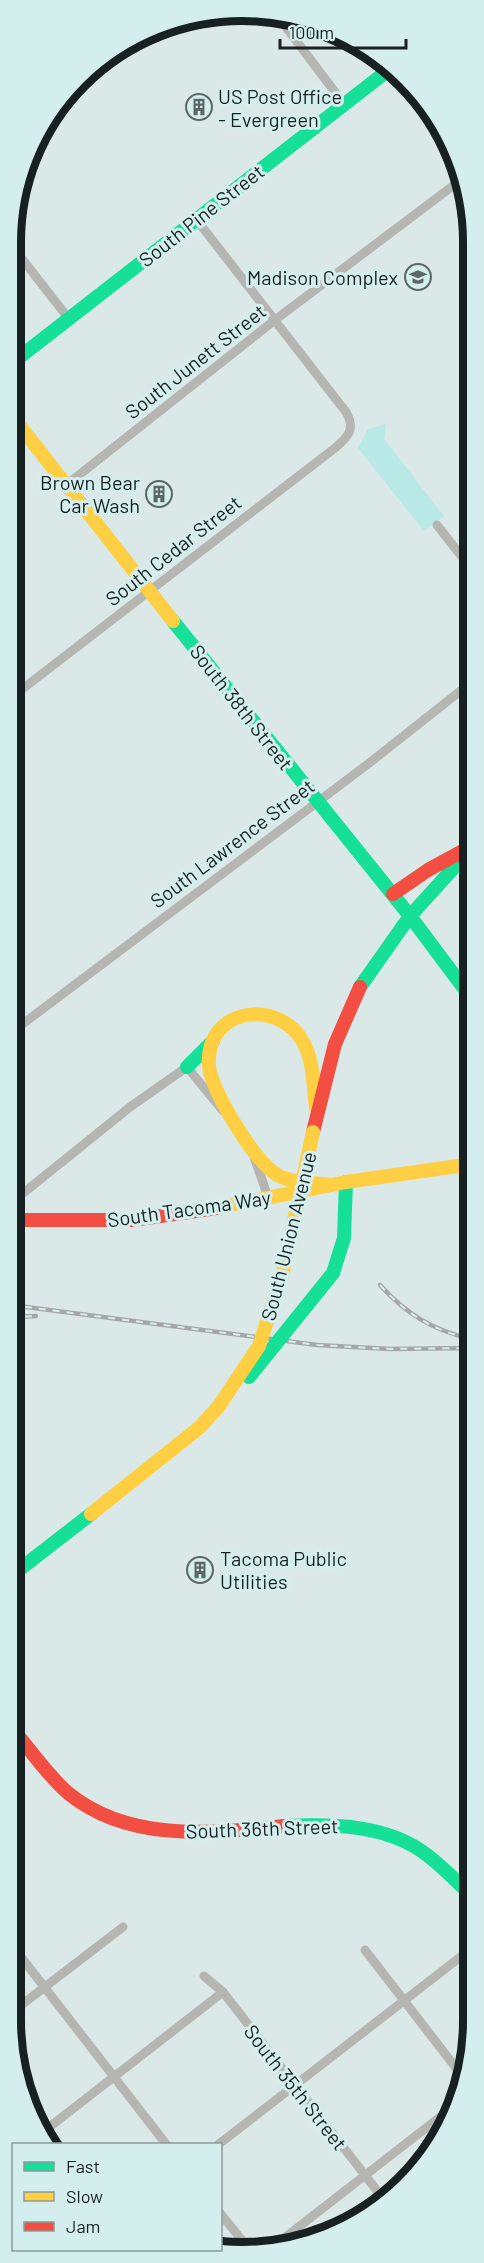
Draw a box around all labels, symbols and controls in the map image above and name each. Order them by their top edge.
scale bar [280,12,406,50]
text: 100 m [289,21,334,43]
place label: US Post Office - Evergreen [218,84,342,131]
building icon: US Post Office - Evergreen [184,92,214,122]
street label: South Pine Street [134,159,268,271]
school or university icon: Madison Complex [403,262,433,292]
place label: Madison Complex [247,265,398,289]
street label: South Junett Street [120,299,270,423]
place label: Brown Bear Car Wash [40,470,140,517]
building icon: Brown Bear Car Wash [144,479,174,509]
street label: South Cedar Street [101,490,245,610]
street label: South 38th Street [186,639,298,775]
street label: South Lawrence Street [145,773,319,913]
street label: South Union Avenue [255,1149,321,1323]
street label: South Tacoma Way [106,1185,272,1231]
place label: Tacoma Public Utilities [220,1546,347,1593]
building icon: Tacoma Public Utilities [185,1555,215,1585]
street label: South 36th Street [185,1813,339,1843]
street label: South 35th Street [240,2019,352,2155]
legend [12,2143,222,2251]
text: Fast [66,2155,100,2177]
text: Slow [66,2185,103,2207]
text: Jam [66,2215,100,2237]

